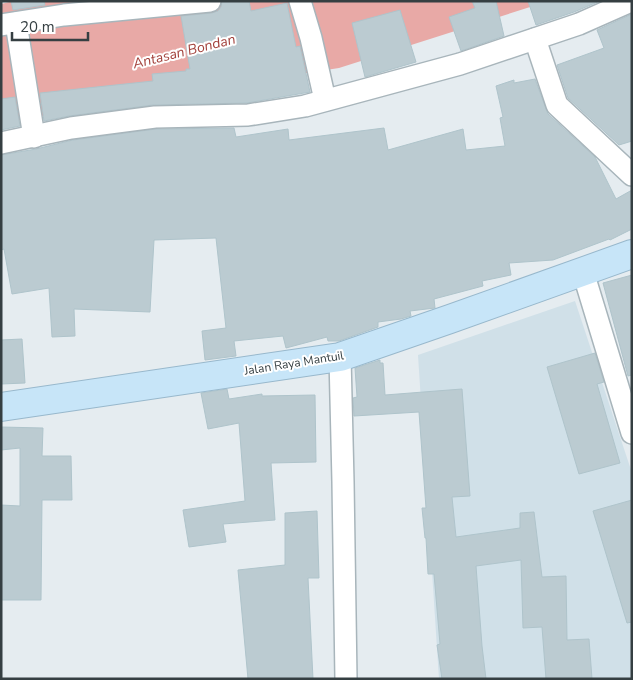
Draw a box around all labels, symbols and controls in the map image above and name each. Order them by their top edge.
scale bar [12,10,89,42]
text: 20 m [20,17,55,37]
water label: Antasan Bondan [130,30,237,74]
street label: Jalan Raya Mantuil [242,347,345,379]

